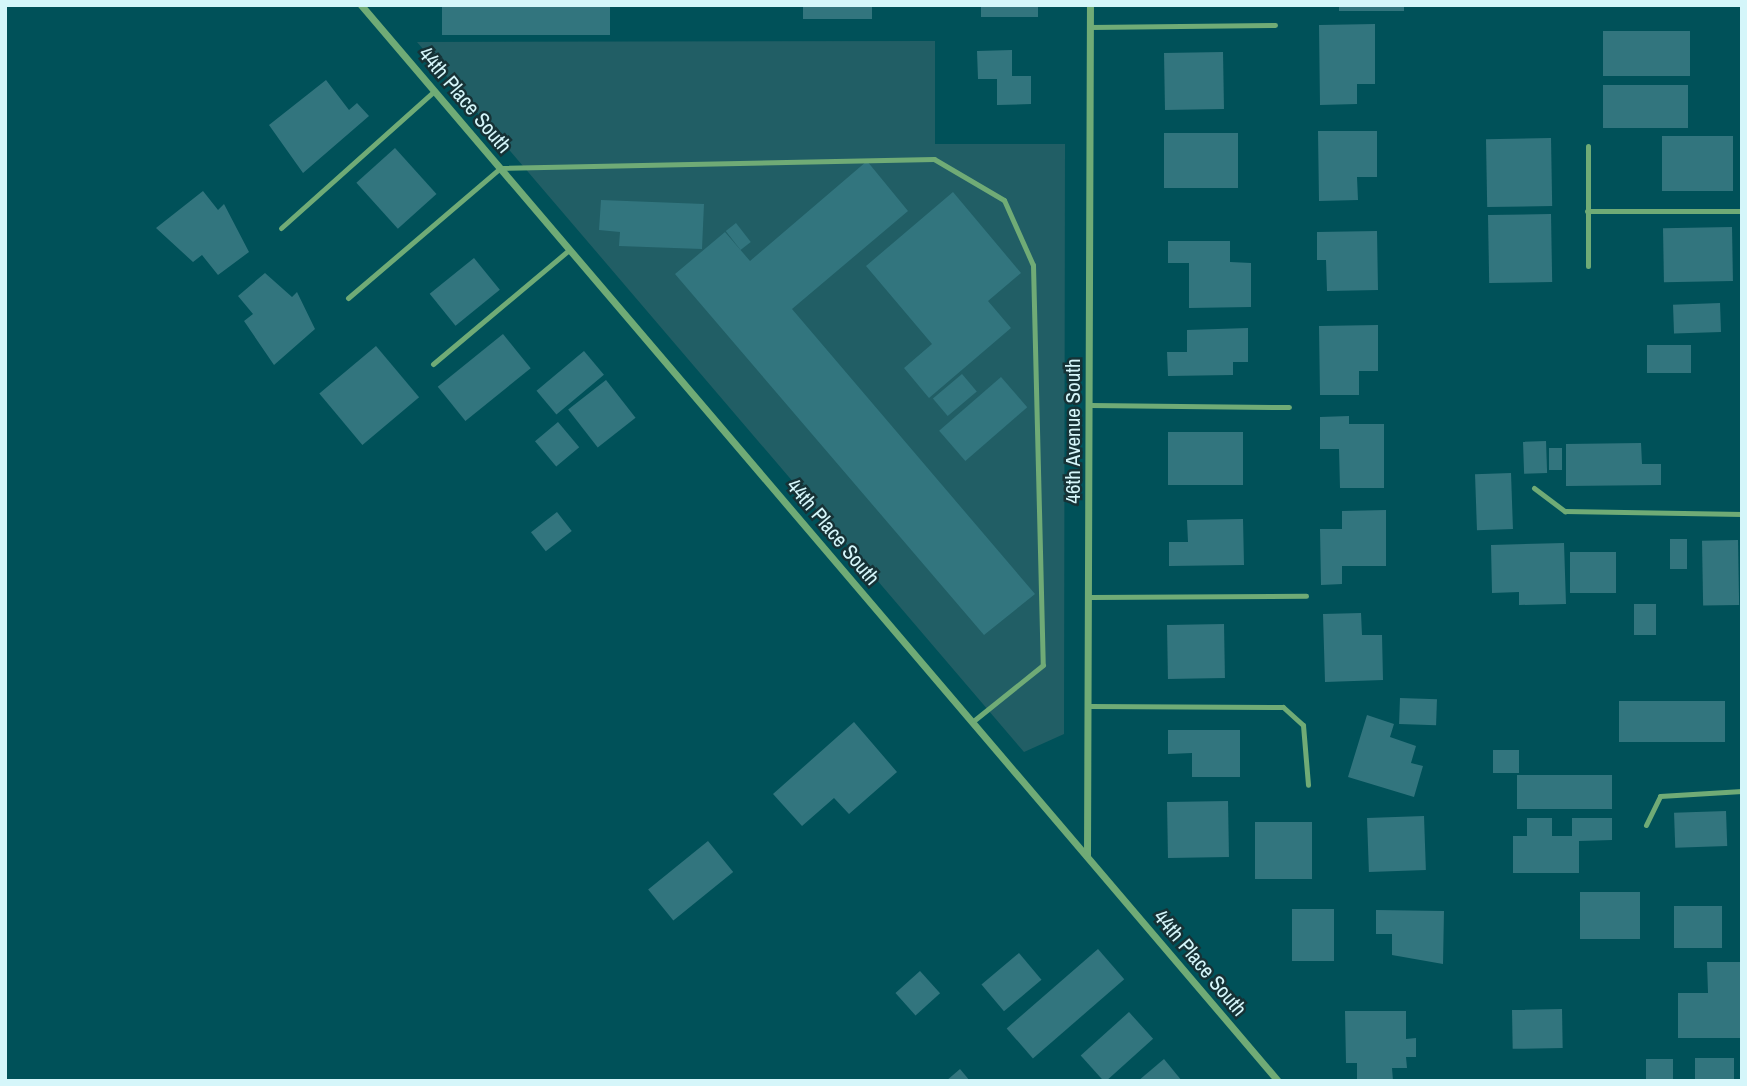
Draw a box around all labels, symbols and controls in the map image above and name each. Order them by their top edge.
street label: 44th Place South [413,42,517,158]
street label: 46th Avenue South [1060,358,1086,504]
street label: 44th Place South [781,474,885,590]
street label: 44th Place South [1148,905,1252,1021]

